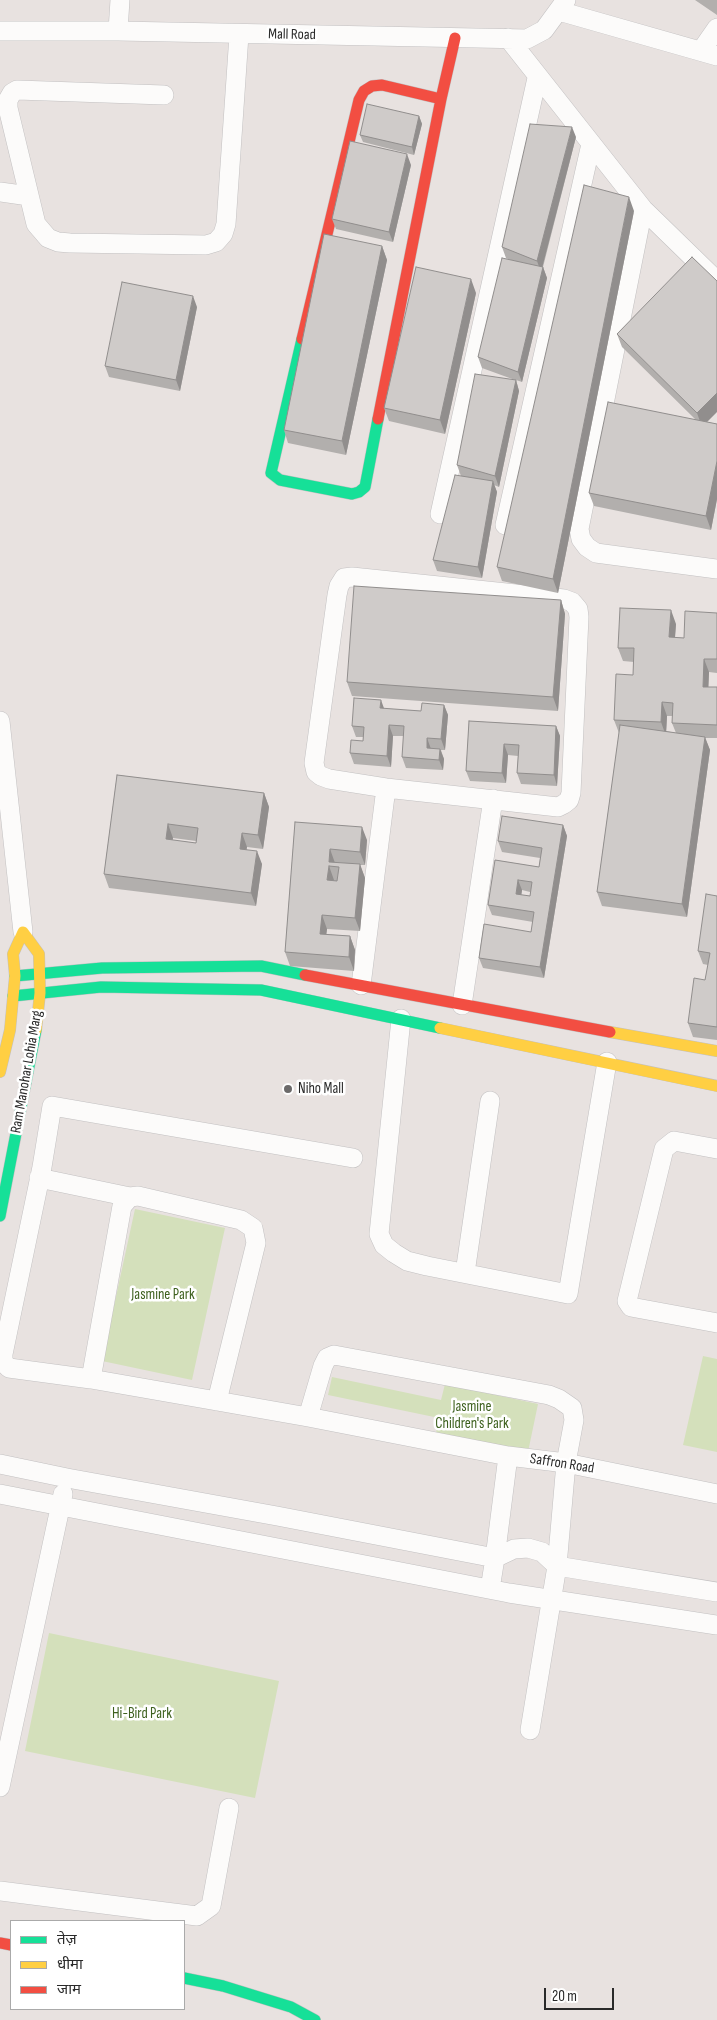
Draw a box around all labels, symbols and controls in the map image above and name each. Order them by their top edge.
street label: Mall Road [268,26,316,44]
street label: Ram Manohar Lohia Marg [7,1009,47,1135]
place label: Niho Mall [298,1080,344,1098]
marker: Niho Mall [282,1083,294,1095]
park label: Jasmine Park [131,1286,195,1304]
park label: Jasmine Children's Park [435,1398,509,1433]
street label: Saffron Road [529,1450,595,1478]
park label: Hi-Bird Park [112,1705,172,1723]
legend [10,1920,185,2010]
text: तेज़ [57,1930,77,1949]
text: धीमा [57,1955,83,1974]
scale bar [547,1978,617,2010]
text: जाम [57,1980,81,1999]
text: 20 m [552,1987,577,2006]

